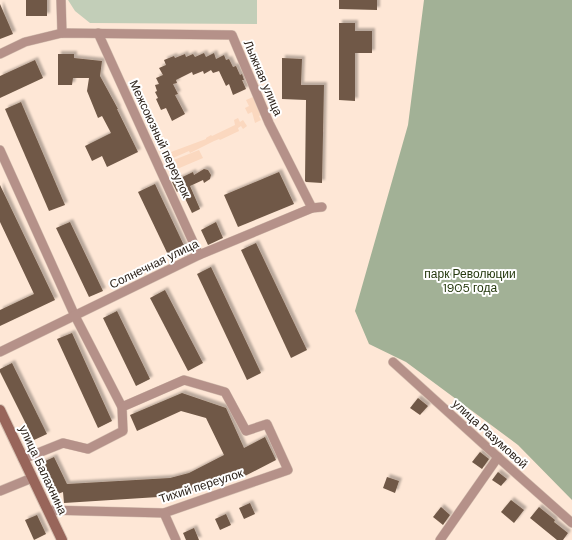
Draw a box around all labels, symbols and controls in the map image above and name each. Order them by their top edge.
street label: Лыжная улица [240,38,286,118]
street label: Межсоюзный переулок [126,77,195,201]
street label: Солнечная улица [107,235,201,292]
park label: парк Революции 1905 года [424,266,516,296]
street label: улица Разумовой [449,396,531,472]
street label: улица Балахнина [15,423,71,518]
street label: Тихий переулок [157,465,246,507]

